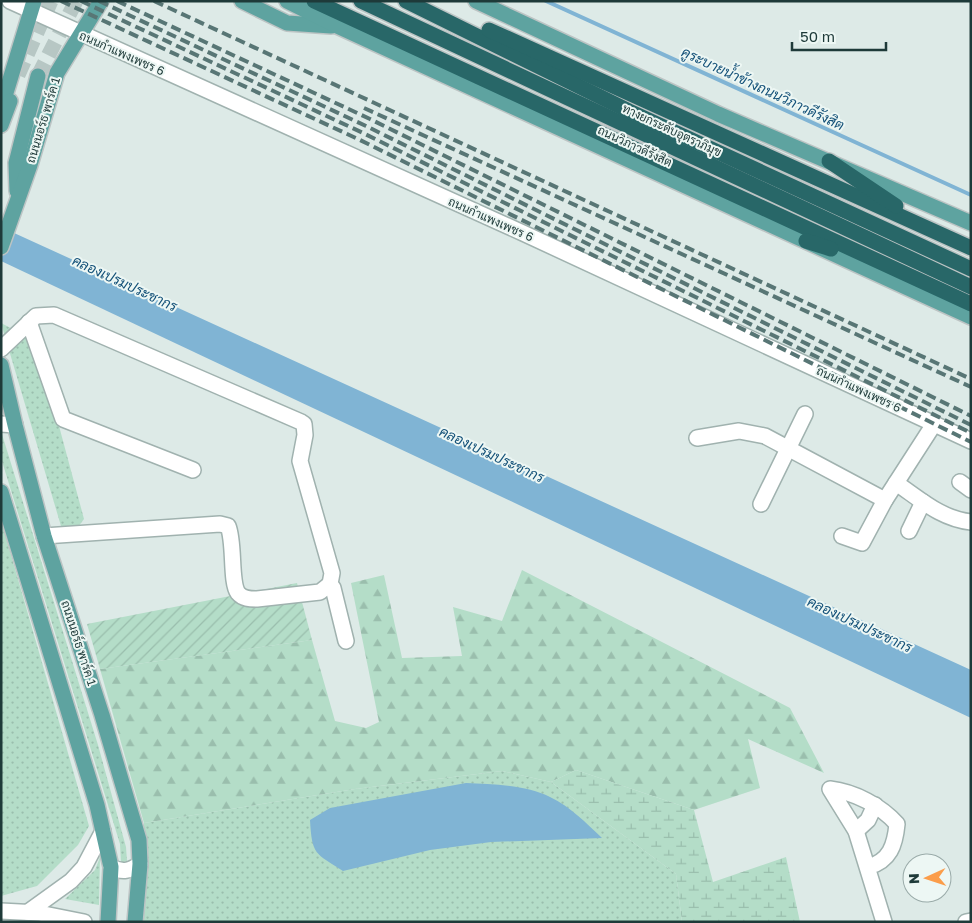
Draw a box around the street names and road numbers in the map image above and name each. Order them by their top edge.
street label: ถนนกำแพงเพชร 6 [77,27,167,79]
street label: ถนนนอร์ธ พาร์ค 1 [23,75,63,165]
street label: ทางยกระดับอุตราภิมุข [619,100,724,161]
street label: ถนนวิภาวดีรังสิต [595,122,675,170]
street label: ถนนกำแพงเพชร 6 [446,193,536,245]
street label: ถนนกำแพงเพชร 6 [814,363,904,415]
street label: ถนนนอร์ธ พาร์ค 1 [58,599,100,688]

